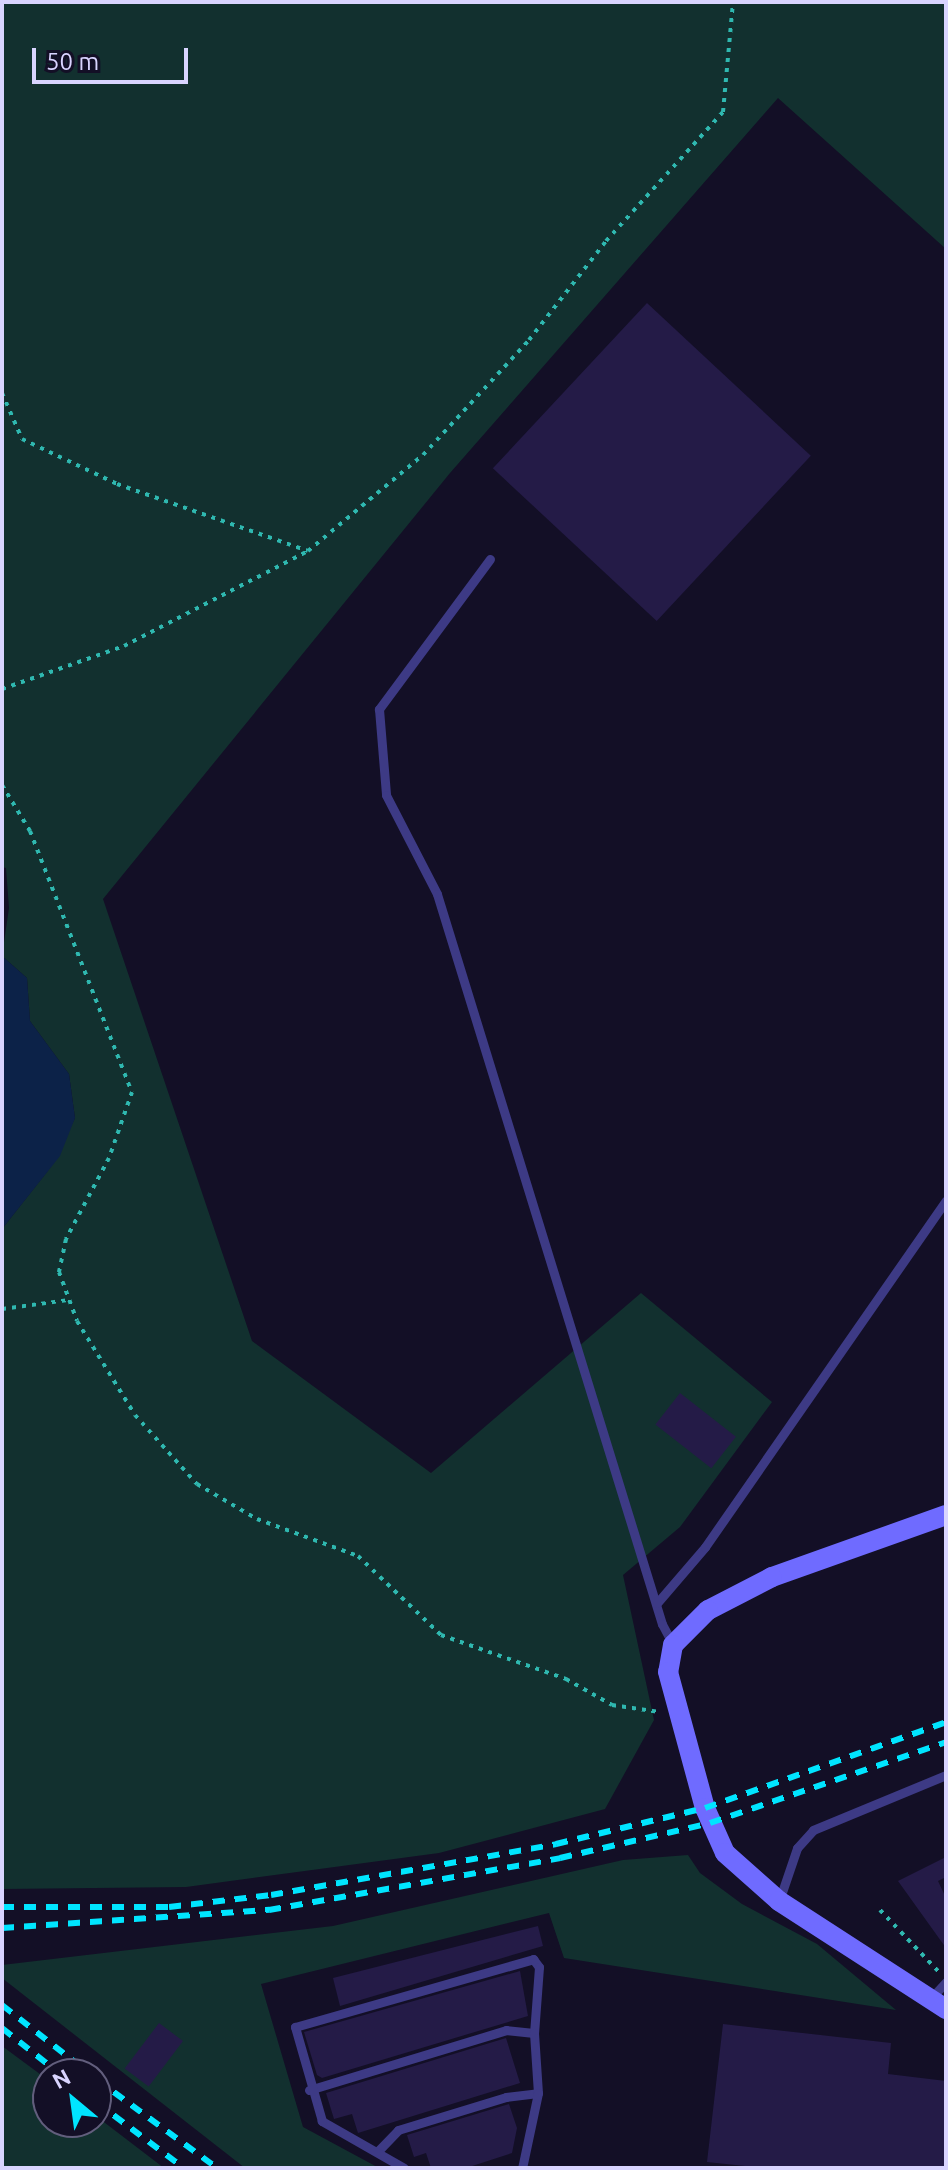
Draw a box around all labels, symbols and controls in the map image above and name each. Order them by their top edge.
scale bar [36,32,192,82]
text: 50 m [46,48,99,75]
north arrow [32,2058,112,2138]
text: N [48,2063,74,2093]

